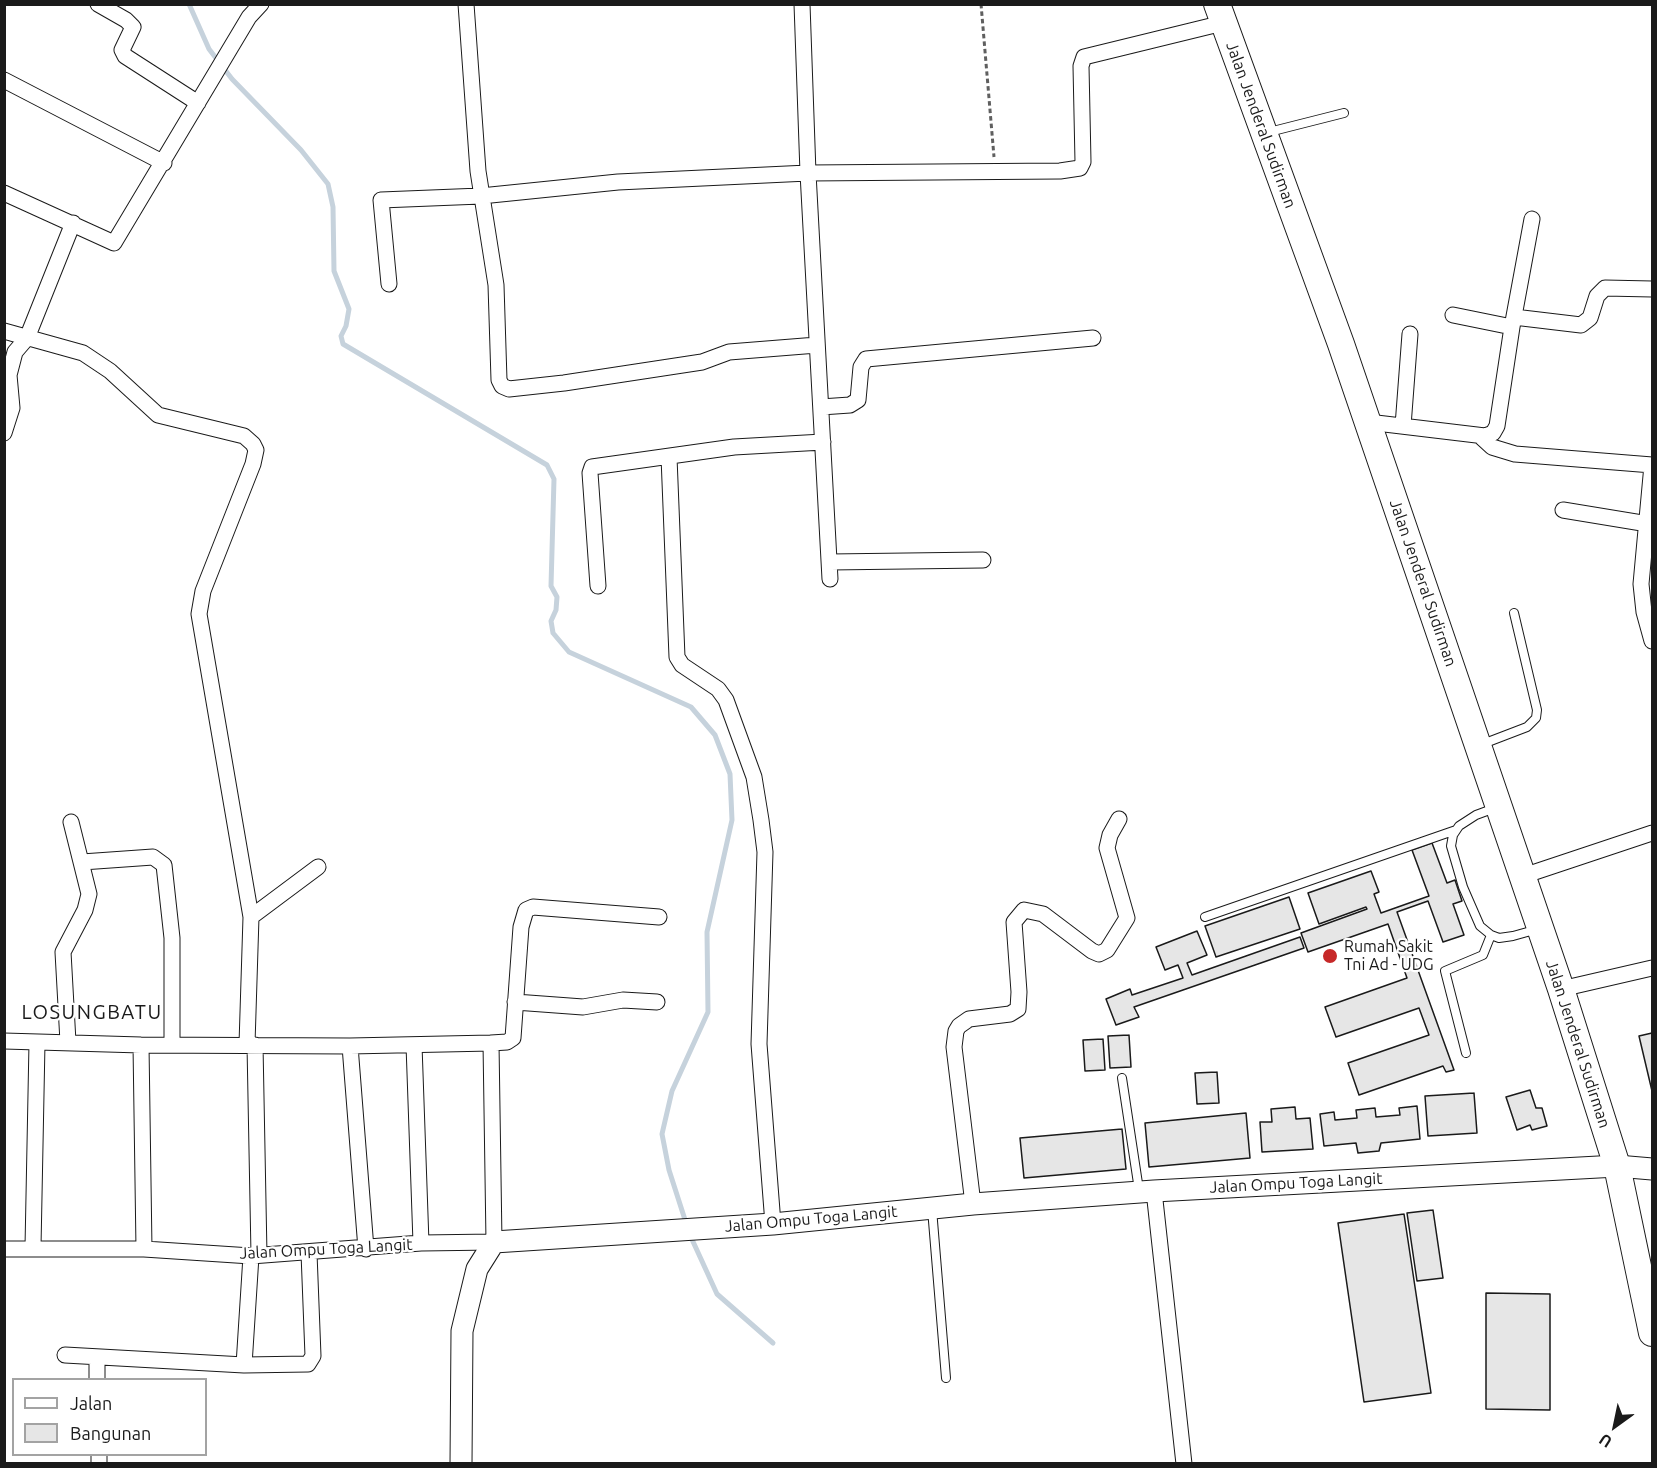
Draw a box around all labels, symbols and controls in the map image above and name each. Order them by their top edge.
street label: Jalan Jenderal Sudirman [1222,39,1300,211]
street label: Jalan Jenderal Sudirman [1385,497,1461,669]
place label: Rumah Sakit Tni Ad - UDG [1344,937,1434,975]
marker: Rumah Sakit Tni Ad - UDG [1321,947,1339,965]
street label: Jalan Jenderal Sudirman [1542,958,1614,1130]
district label: LOSUNGBATU [21,1000,163,1024]
street label: Jalan Ompu Toga Langit [1209,1169,1383,1197]
street label: Jalan Ompu Toga Langit [724,1202,898,1236]
street label: Jalan Ompu Toga Langit [239,1235,413,1263]
legend [12,1378,207,1456]
text: Jalan [70,1393,112,1413]
north arrow [1585,1396,1645,1456]
text: Bangunan [70,1423,151,1443]
text: U [1596,1430,1615,1452]

